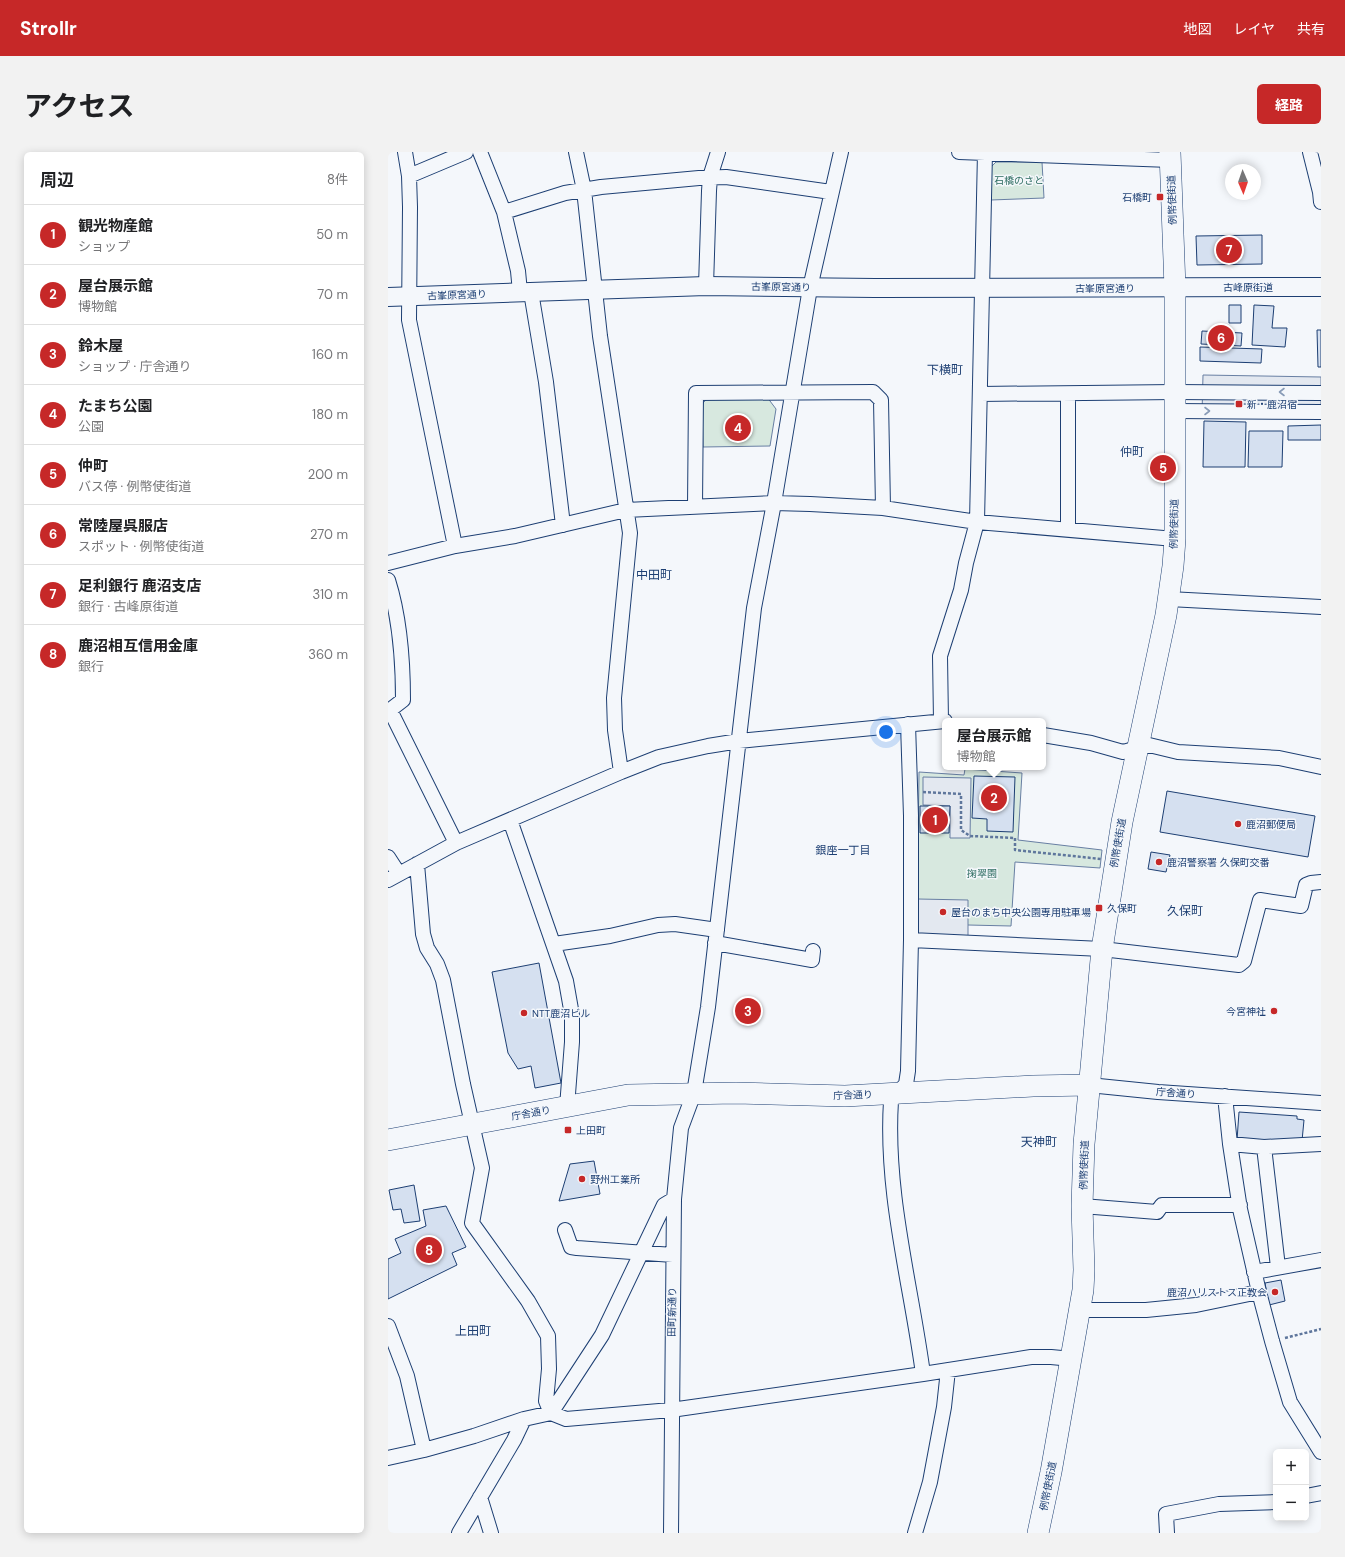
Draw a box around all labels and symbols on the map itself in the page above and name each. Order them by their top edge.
north arrow [1225,164,1261,200]
park label: 石橋のさと [994,174,1044,187]
street label: 例幣使街道 [1165,175,1179,226]
place label: 石橋町 [1122,191,1152,204]
marker: 石橋町 [1155,192,1165,202]
pin: 7 [1216,235,1242,265]
street label: 古峯原宮通り [751,280,811,294]
street label: 古峰原街道 [1223,281,1273,294]
street label: 古峯原宮通り [1075,282,1135,295]
street label: 古峯原宮通り [427,287,487,303]
pin: 6 [1208,323,1234,353]
district label: 下横町 [927,362,963,378]
one-way arrow [1279,388,1285,396]
place label: 新・鹿沼宿 [1247,398,1297,411]
marker: 新・鹿沼宿 [1234,399,1244,409]
one-way arrow [1204,407,1210,415]
pin: 4 [725,413,751,443]
district label: 仲町 [1120,444,1144,460]
pin: 5 [1150,453,1176,483]
street label: 例幣使街道 [1167,499,1181,550]
district label: 中田町 [636,567,672,583]
your location [876,722,896,742]
pin: 2 [981,783,1007,813]
pin: 1 [922,805,948,835]
street label: 例幣使街道 [1107,817,1129,870]
place label: 鹿沼郵便局 [1246,818,1296,831]
marker: 鹿沼郵便局 [1233,819,1243,829]
district label: 銀座一丁目 [816,843,871,857]
place label: 鹿沼警察署 久保町交番 [1167,856,1270,869]
marker: 鹿沼警察署 久保町交番 [1154,857,1164,867]
park label: 掬翠園 [967,867,997,880]
place label: 久保町 [1107,902,1137,915]
marker: 久保町 [1094,903,1104,913]
district label: 久保町 [1167,903,1203,919]
place label: 屋台のまち中央公園専用駐車場 [951,906,1091,919]
marker: 屋台のまち中央公園専用駐車場 [938,907,948,917]
pin: 3 [735,996,761,1026]
place label: 今宮神社 [1226,1005,1266,1018]
marker: 今宮神社 [1269,1006,1279,1016]
place label: NTT鹿沼ビル [532,1007,590,1020]
marker: NTT鹿沼ビル [519,1008,529,1018]
street label: 庁舎通り [1156,1085,1196,1101]
street label: 庁舎通り [833,1088,873,1102]
street label: 庁舎通り [510,1103,552,1123]
place label: 上田町 [576,1124,606,1137]
marker: 上田町 [563,1125,573,1135]
district label: 天神町 [1021,1134,1057,1150]
street label: 例幣使街道 [1077,1140,1091,1191]
place label: 野州工業所 [590,1173,640,1186]
marker: 野州工業所 [577,1174,587,1184]
pin: 8 [416,1235,442,1265]
place label: 鹿沼ハリストス正教会 [1167,1286,1267,1299]
street label: 田町新通り [665,1287,679,1337]
marker: 鹿沼ハリストス正教会 [1270,1287,1280,1297]
district label: 上田町 [455,1323,491,1339]
street label: 例幣使街道 [1037,1460,1059,1513]

